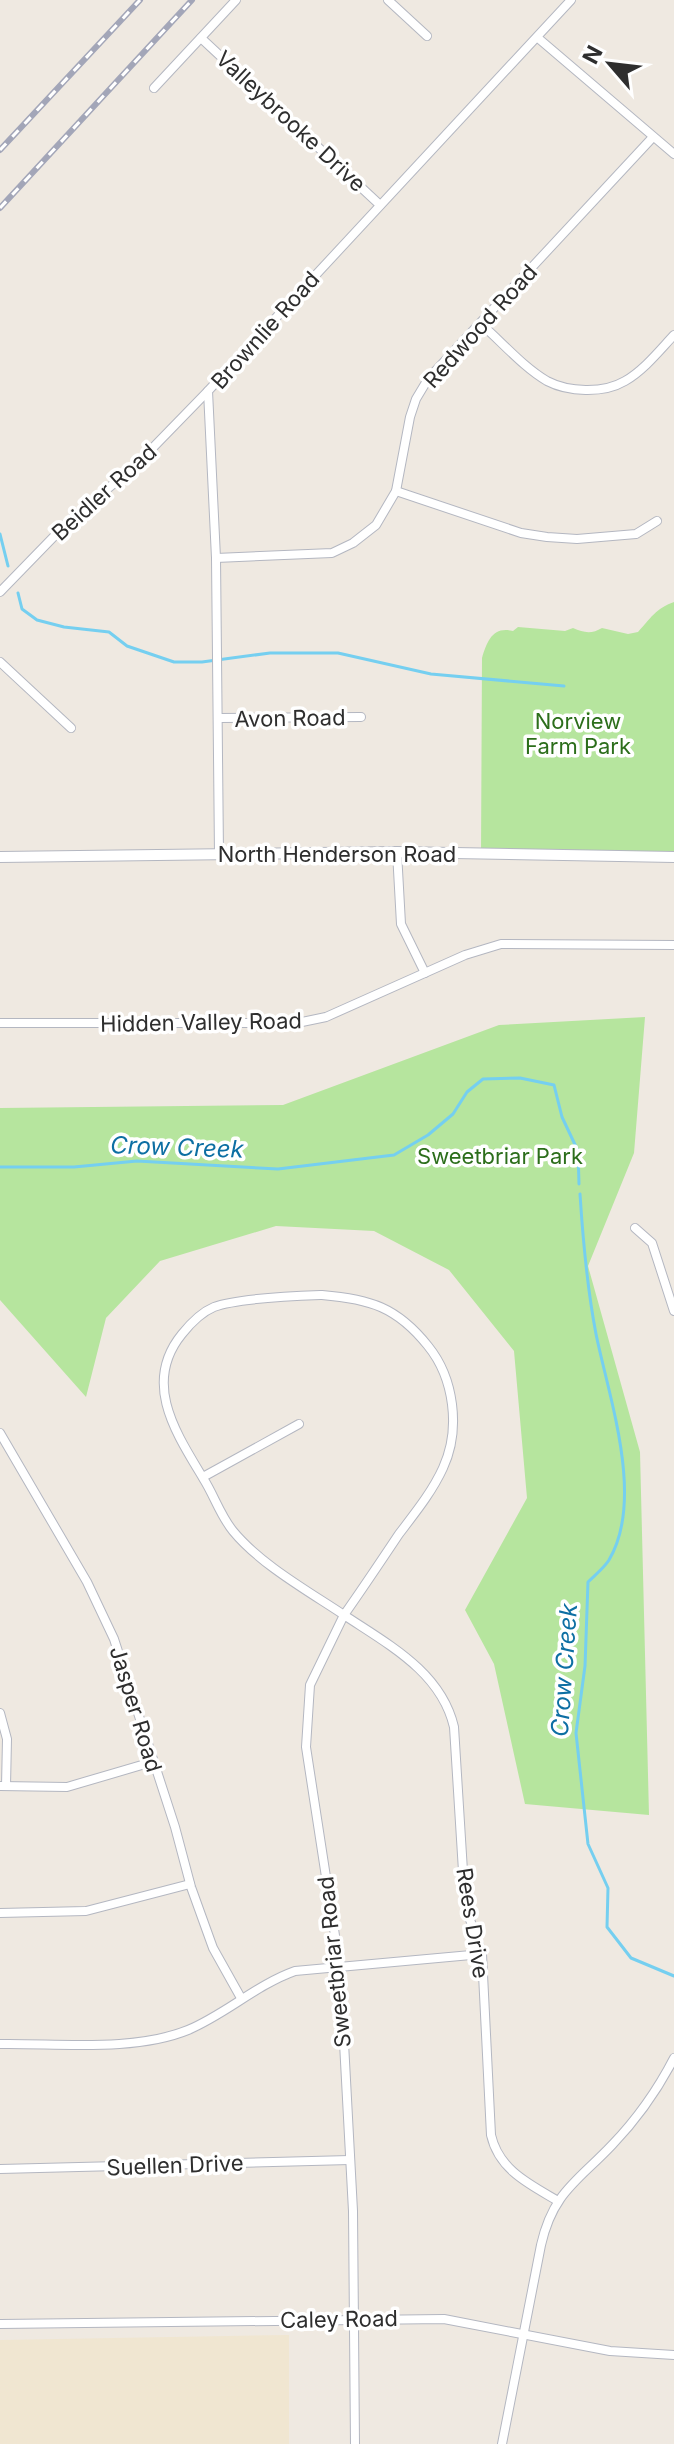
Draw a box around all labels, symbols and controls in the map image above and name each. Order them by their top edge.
north arrow [570,24,650,104]
text: N [577,41,608,68]
street label: Valleybrooke Drive [211,45,371,197]
street label: Redwood Road [418,259,542,393]
street label: Brownlie Road [206,266,324,394]
street label: Beidler Road [46,438,162,546]
street label: Avon Road [234,704,346,732]
park label: Norview Farm Park [525,708,631,759]
street label: North Henderson Road [218,841,456,867]
street label: Hidden Valley Road [100,1007,302,1037]
water label: Crow Creek [110,1130,245,1164]
park label: Sweetbriar Park [417,1143,583,1169]
water label: Crow Creek [545,1602,583,1738]
street label: Jasper Road [105,1643,167,1775]
street label: Rees Drive [451,1866,495,1980]
street label: Sweetbriar Road [312,1875,356,2049]
street label: Suellen Drive [106,2150,244,2180]
street label: Caley Road [280,2305,398,2333]

